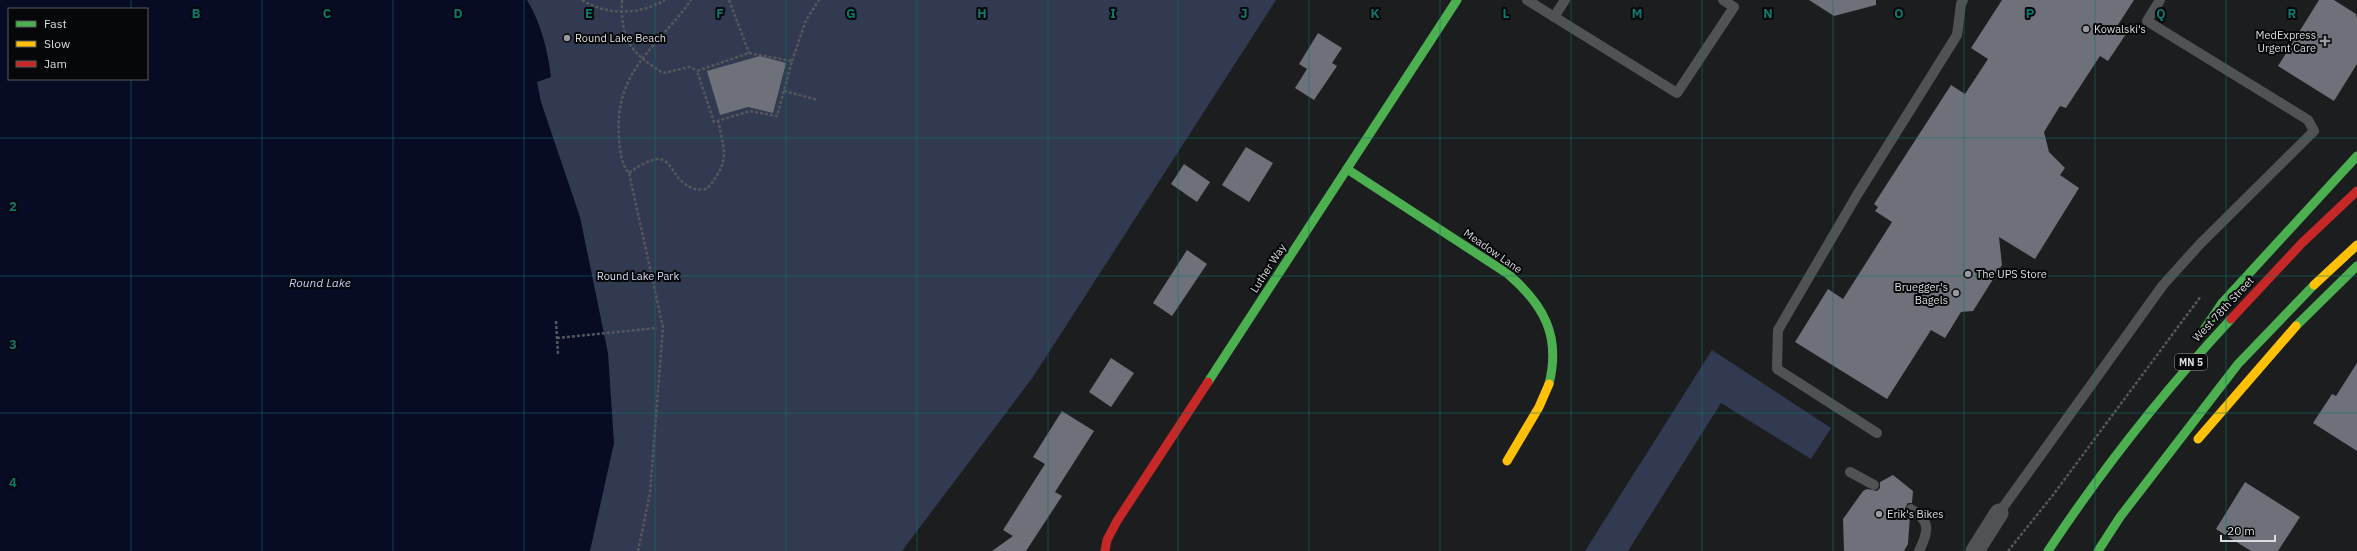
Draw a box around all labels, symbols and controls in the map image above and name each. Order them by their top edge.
text: B [192,5,201,22]
text: C [323,5,332,22]
text: D [453,5,463,22]
text: E [585,5,593,22]
text: F [716,5,724,22]
text: G [846,5,856,22]
text: H [977,5,987,22]
text: I [1110,5,1116,22]
text: J [1240,5,1248,22]
text: K [1370,5,1380,22]
text: L [1503,5,1510,22]
text: M [1632,5,1642,22]
text: N [1763,5,1773,22]
text: O [1894,5,1904,22]
text: P [2026,5,2035,22]
text: Q [2156,5,2166,22]
text: R [2288,5,2297,22]
legend [8,8,148,80]
text: Fast [44,16,67,31]
place label: Kowalski's [2094,22,2146,36]
marker: Kowalski's [2081,24,2091,34]
place label: MedExpress Urgent Care [2256,28,2316,55]
place label: Round Lake Beach [575,31,666,45]
marker: Round Lake Beach [562,33,572,43]
marker: MedExpress Urgent Care [2319,35,2331,47]
text: Slow [44,36,70,51]
text: Jam [44,56,67,71]
text: 2 [9,198,17,215]
street label: Meadow Lane [1461,226,1525,276]
street label: Luther Way [1247,241,1289,295]
place label: The UPS Store [1976,267,2047,281]
park label: Round Lake Park [597,269,679,283]
marker: The UPS Store [1963,269,1973,279]
street label: West 78th Street [2189,274,2257,344]
water label: Round Lake [289,275,351,290]
place label: Bruegger's Bagels [1894,280,1948,307]
marker: Bruegger's Bagels [1951,288,1961,298]
text: 3 [9,336,17,353]
road number: MN 5 [2175,354,2207,370]
text: 4 [9,474,17,491]
place label: Erik's Bikes [1887,507,1944,521]
marker: Erik's Bikes [1874,509,1884,519]
scale bar [2221,517,2275,543]
text: 20 m [2227,523,2255,538]

